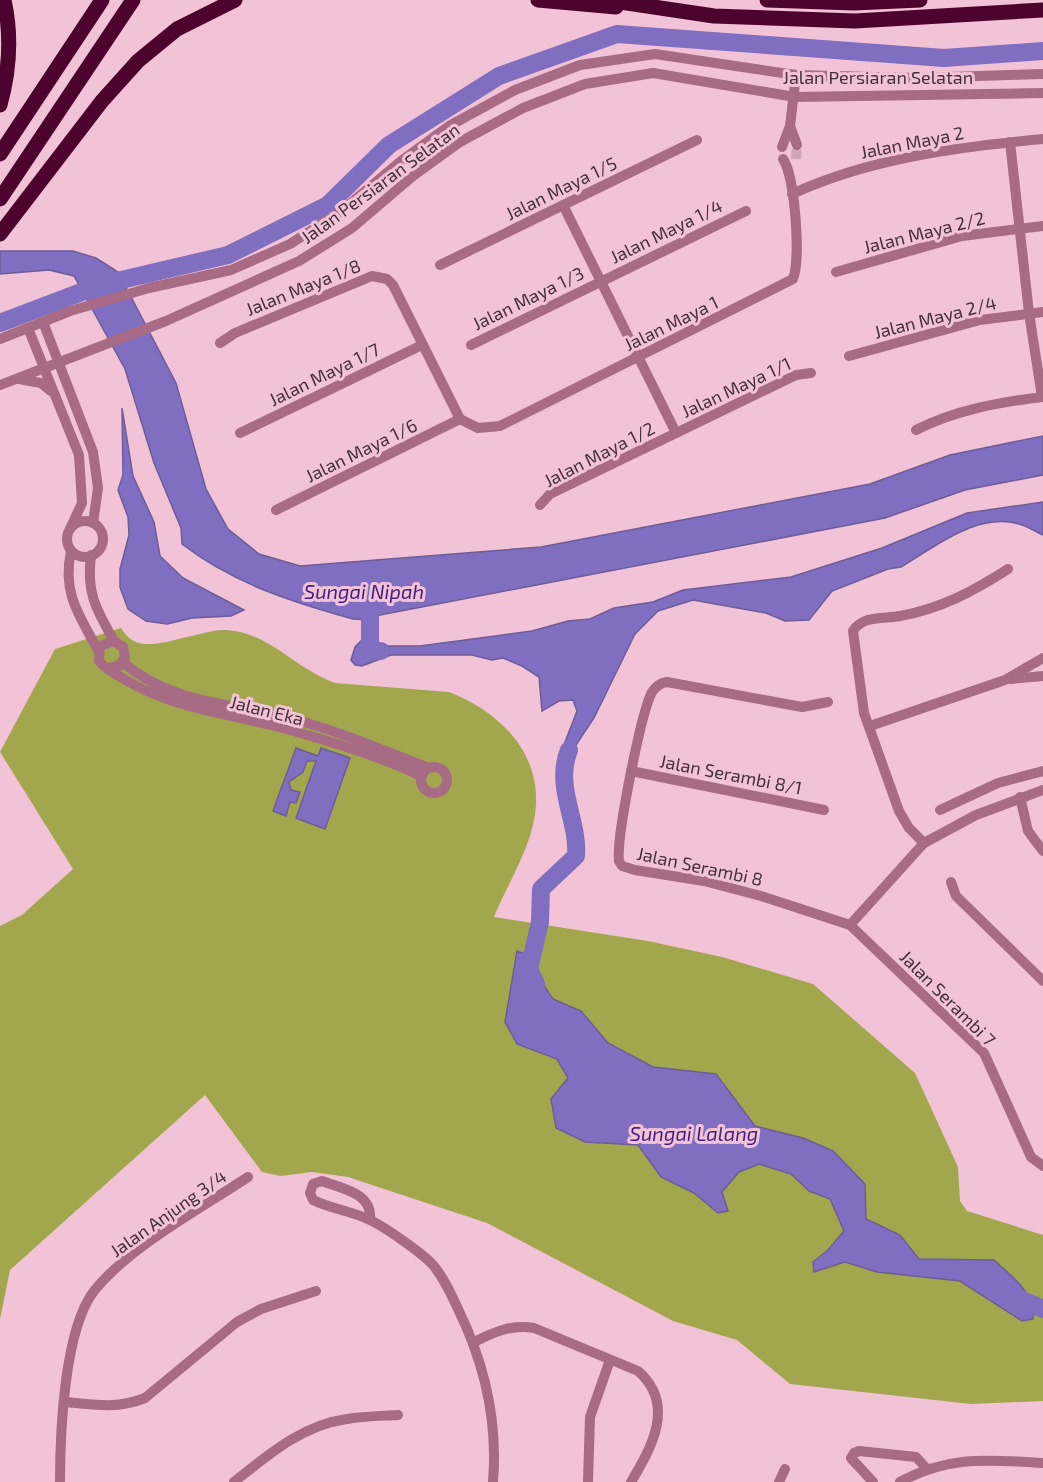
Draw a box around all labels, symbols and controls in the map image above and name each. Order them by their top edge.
street label: Jalan Persiaran Selatan [783,66,973,88]
street label: Jalan Persiaran Selatan [297,118,463,248]
street label: Jalan Maya 2 [858,121,966,163]
street label: Jalan Maya 1/5 [502,152,620,224]
street label: Jalan Maya 1/4 [606,194,726,268]
street label: Jalan Maya 2/2 [861,206,987,258]
street label: Jalan Maya 1/8 [242,254,364,320]
street label: Jalan Maya 1/3 [469,262,587,334]
street label: Jalan Maya 1 [620,291,722,355]
street label: Jalan Maya 2/4 [872,291,998,343]
street label: Jalan Maya 1/7 [265,338,383,410]
street label: Jalan Maya 1/1 [678,352,794,422]
street label: Jalan Maya 1/6 [302,413,420,487]
street label: Jalan Maya 1/2 [540,417,658,491]
water label: Sungai Nipah [304,579,424,603]
street label: Jalan Eka [228,690,306,730]
street label: Jalan Serambi 8/1 [658,749,804,799]
street label: Jalan Serambi 8 [635,842,765,890]
street label: Jalan Serambi 7 [896,946,1000,1050]
water label: Sungai Lalang [630,1121,758,1145]
street label: Jalan Anjung 3/4 [106,1165,230,1261]

